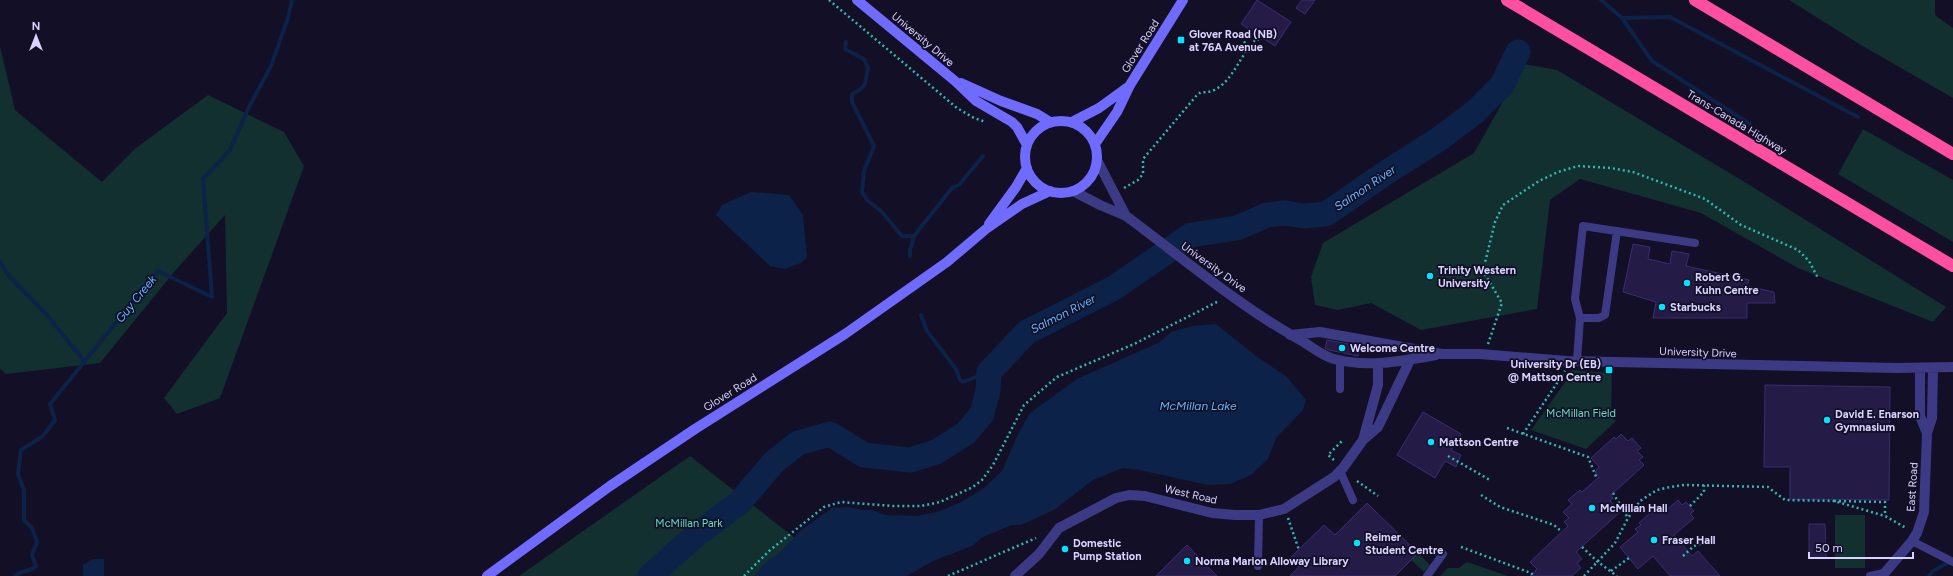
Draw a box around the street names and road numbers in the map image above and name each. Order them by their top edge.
street label: University Drive [889,9,957,69]
street label: Glover Road [1119,17,1162,75]
street label: Trans-Canada Highway [1685,88,1789,157]
street label: University Drive [1179,239,1249,295]
street label: University Drive [1659,345,1737,360]
street label: Glover Road [701,371,759,414]
street label: East Road [1904,462,1921,512]
street label: West Road [1163,482,1218,507]

